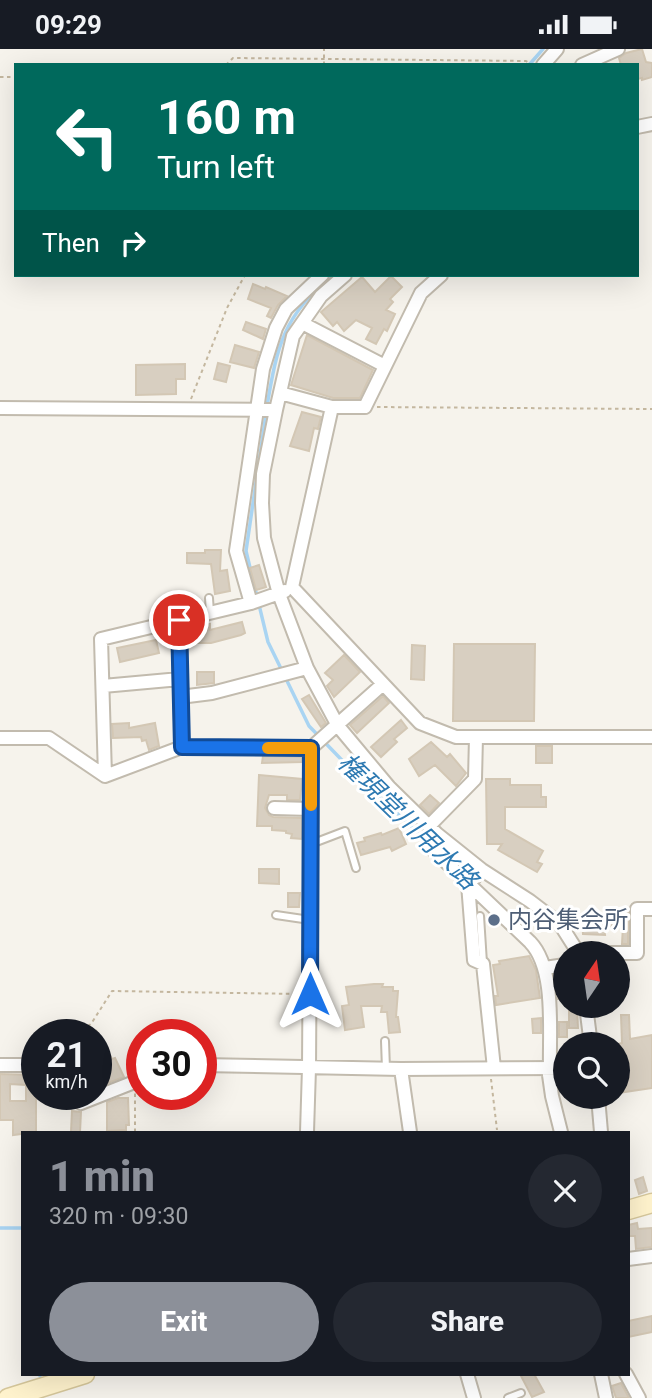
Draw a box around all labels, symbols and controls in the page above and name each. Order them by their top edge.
text: 09:29 [35,10,102,40]
text: 160 m [157,89,296,146]
icon: left [42,91,133,182]
text: Turn left [157,148,275,186]
icon: right [114,224,152,262]
text: Then [42,228,100,258]
pin [149,590,209,650]
icon: arrive [160,601,198,639]
water label: 権現堂川用水路 [332,747,485,896]
place label: 内谷集会所 [508,906,628,934]
marker: 内谷集会所 [486,912,502,928]
north arrow [553,941,630,1019]
map controls [553,941,630,1109]
position arrow [273,957,347,1031]
speed limit sign: 30 [126,1019,217,1110]
button: search [553,1032,630,1109]
text: 21 [46,1035,87,1076]
text: km/h [45,1071,88,1092]
text: 1 min [49,1152,155,1201]
button: close [528,1154,602,1228]
text: 320 m · 09:30 [49,1203,188,1230]
button: Exit [49,1282,319,1362]
button: Share [333,1282,602,1362]

